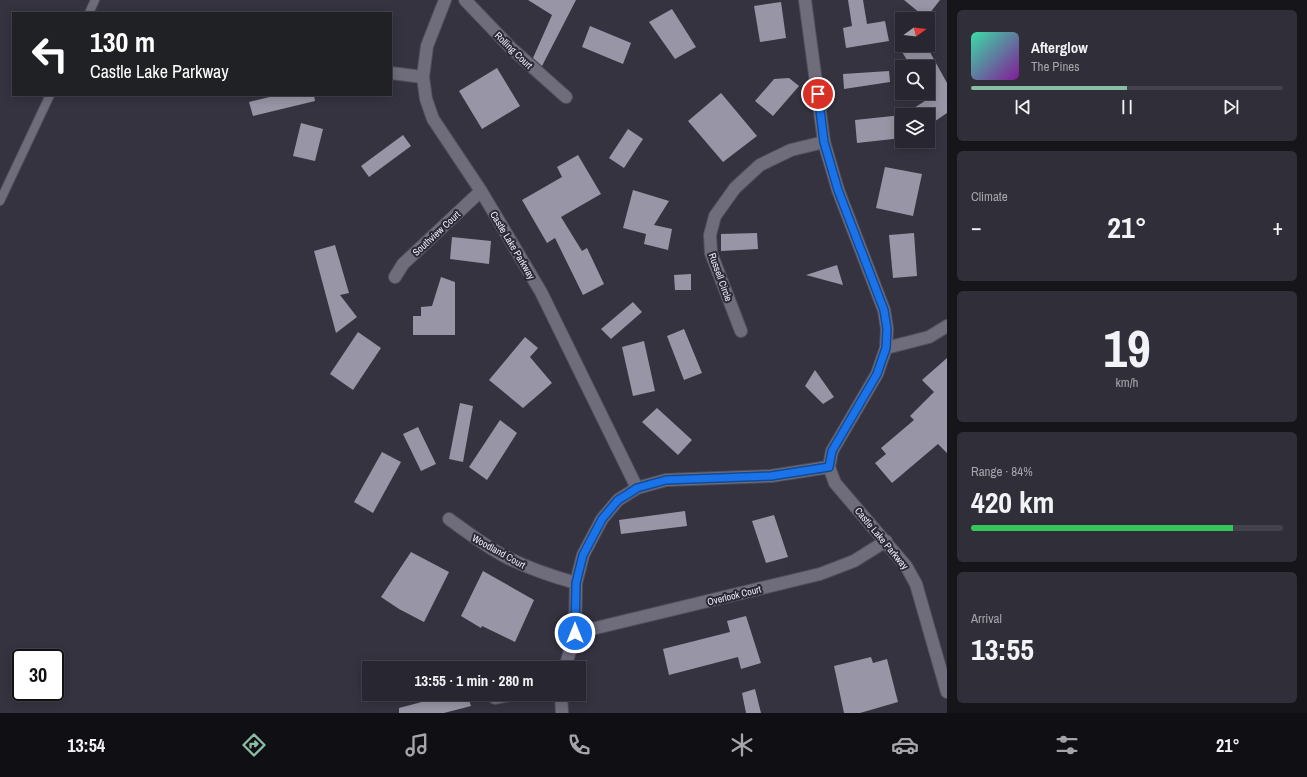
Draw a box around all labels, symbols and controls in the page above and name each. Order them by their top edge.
north arrow [895,12,935,52]
map controls [895,12,935,148]
text: 130 m [90,23,155,61]
icon: left [24,28,76,80]
street label: Rolling Court [492,29,536,72]
text: Afterglow [1031,37,1088,58]
text: The Pines [1031,58,1080,75]
text: Castle Lake Parkway [90,59,229,84]
button: search [895,60,935,100]
pin [801,77,835,111]
icon: arrive [807,83,829,105]
icon: previous [1012,96,1034,118]
icon: pause [1116,96,1138,118]
icon: next [1220,96,1242,118]
button: layers [895,108,935,148]
text: Climate [971,188,1008,205]
street label: Southview Court [410,207,463,259]
text: 21° [1107,207,1147,247]
street label: Castle Lake Parkway [487,209,538,282]
text: − [971,212,982,242]
text: + [1272,212,1283,242]
street label: Russell Circle [706,251,735,304]
text: 19 [1103,313,1151,383]
text: km/h [1115,374,1139,391]
text: Range · 84% [971,463,1033,480]
text: 420 km [971,482,1054,522]
street label: Castle Lake Parkway [852,505,912,573]
street label: Woodland Court [470,531,528,572]
street label: Overlook Court [706,582,763,608]
text: Arrival [971,610,1002,627]
position arrow [554,612,596,654]
text: 13:55 [971,629,1034,669]
speed limit sign: 30 [12,649,64,701]
text: 13:55 · 1 min · 280 m [415,670,533,691]
icon: directions [240,731,268,759]
icon: music [403,731,431,759]
icon: phone [565,731,593,759]
icon: climate [728,731,756,759]
icon: car [891,731,919,759]
icon: filters [1053,731,1081,759]
text: 13:54 [67,733,105,758]
text: 21° [1216,733,1240,758]

